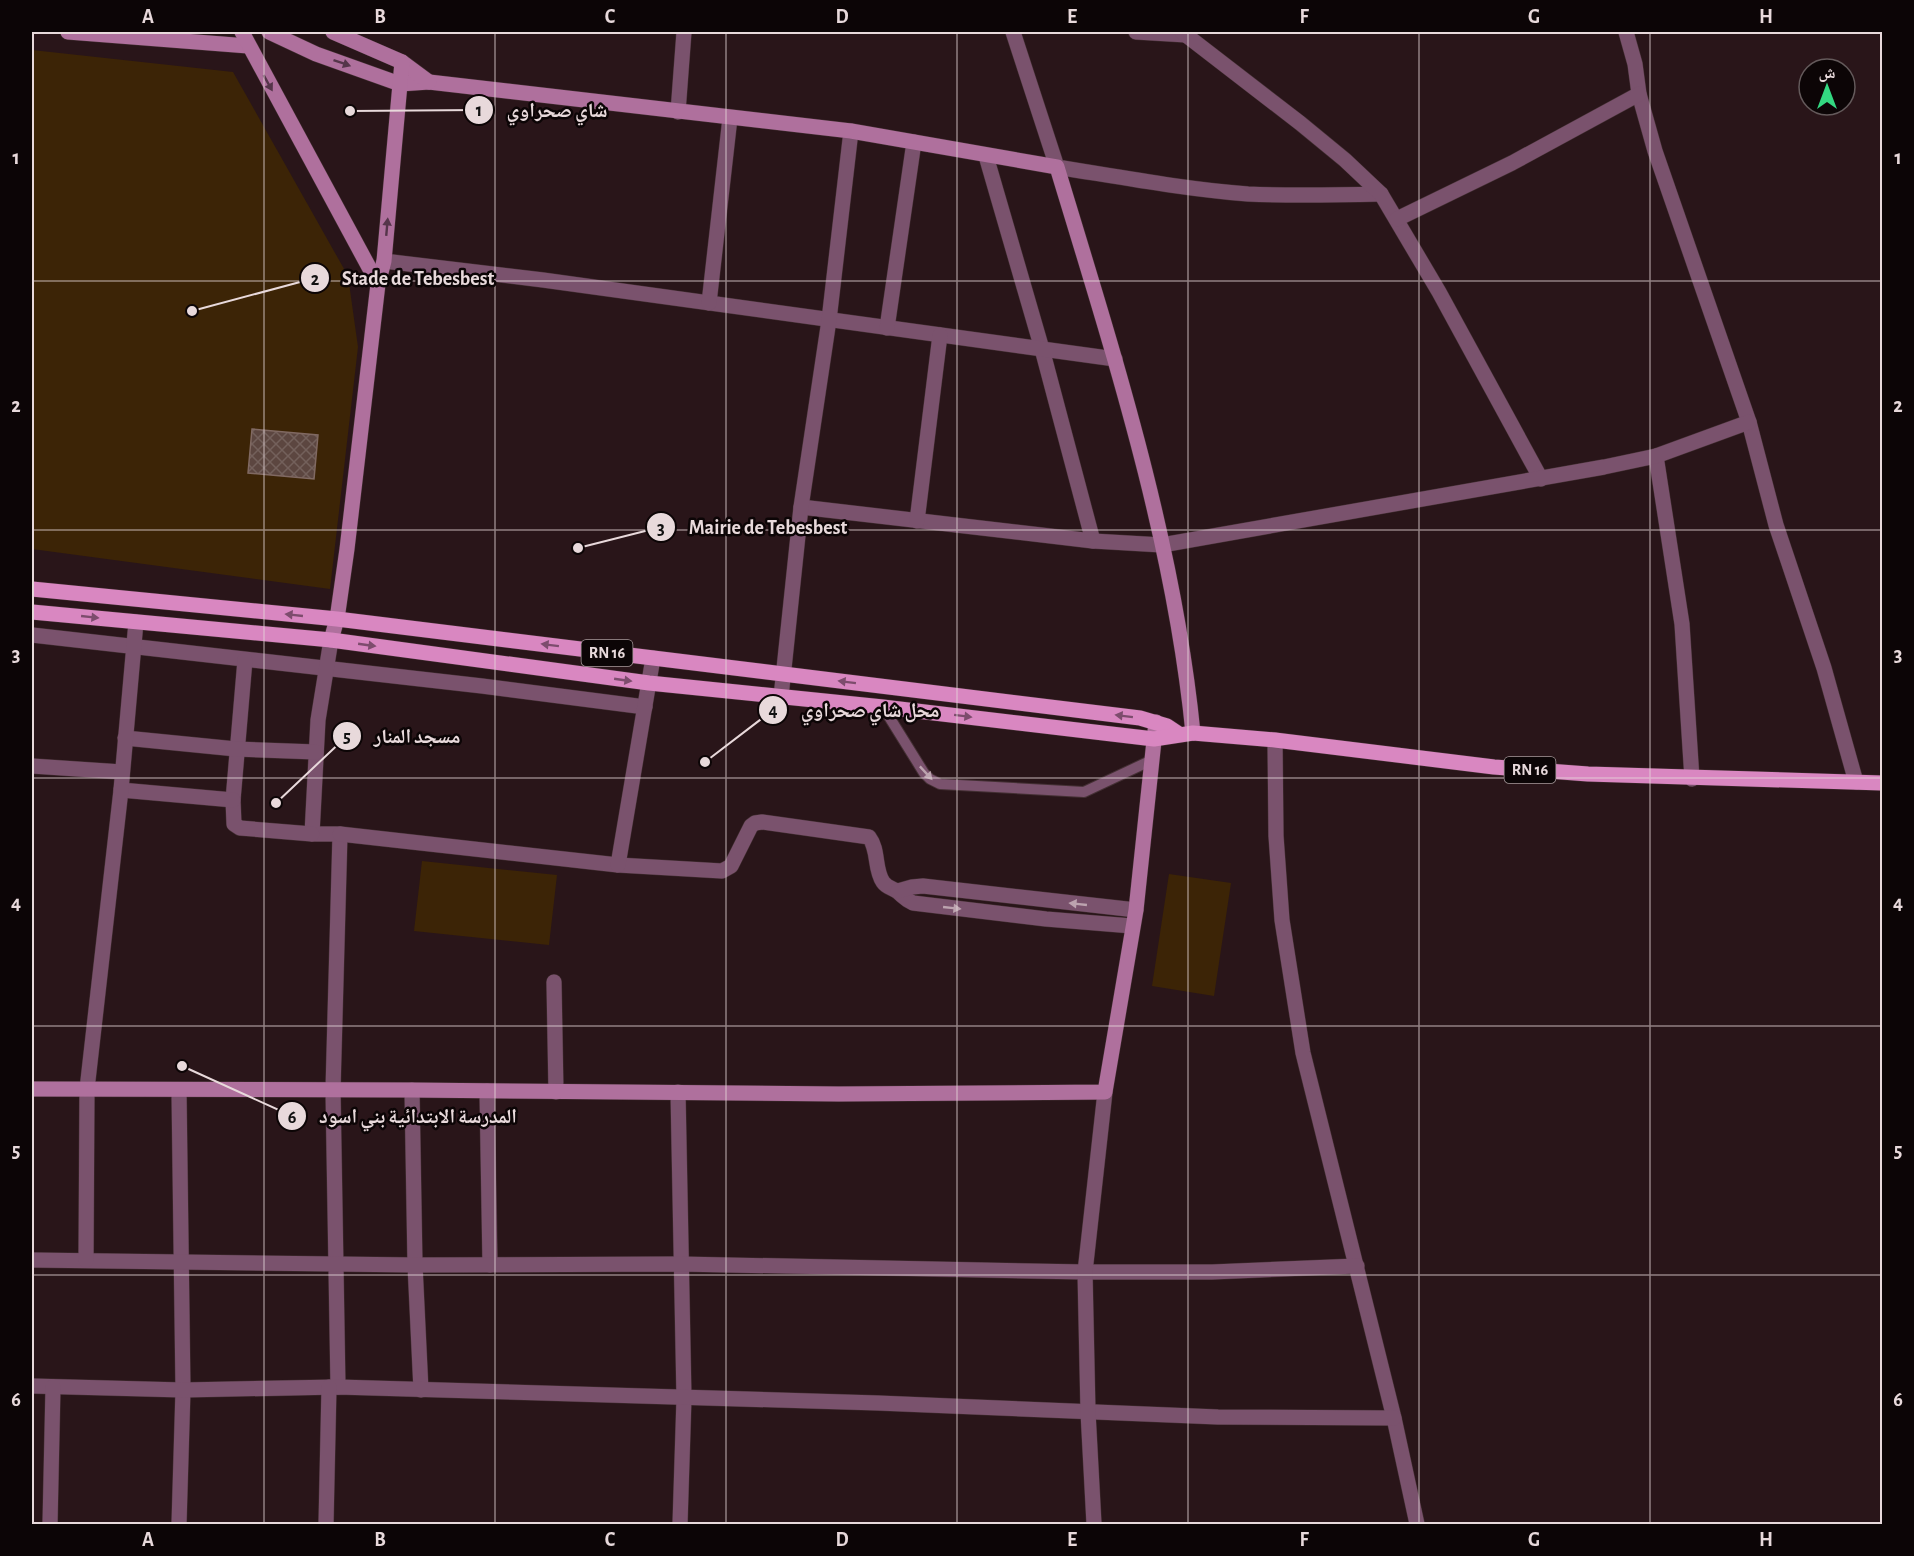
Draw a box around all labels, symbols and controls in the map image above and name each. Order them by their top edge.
text: A [142,7,154,27]
text: B [374,7,386,27]
text: C [605,7,616,27]
text: D [835,7,849,27]
text: E [1067,7,1077,27]
text: F [1299,7,1309,27]
text: G [1528,7,1540,27]
text: H [1759,7,1773,27]
north arrow [1797,57,1857,117]
one-way arrow [333,58,351,68]
text: ش [1819,65,1836,82]
one-way arrow [263,75,273,92]
callout: شاي صحراوي [464,91,619,129]
text: شاي صحراوي [507,101,607,126]
text: 1 [476,102,482,120]
text: 1 [12,148,20,168]
text: 1 [1894,148,1902,168]
one-way arrow [382,217,392,236]
callout: Stade de Tebesbest [300,259,506,297]
text: Stade de Tebesbest [342,269,494,289]
text: 2 [311,271,320,289]
text: 2 [11,396,21,416]
text: 2 [1893,396,1903,416]
callout: Mairie de Tebesbest [646,508,859,546]
text: Mairie de Tebesbest [689,518,847,538]
text: 3 [657,520,665,538]
one-way arrow [284,610,303,620]
one-way arrow [80,612,99,622]
one-way arrow [358,640,377,650]
road number: RN 16 [582,640,632,666]
one-way arrow [540,641,559,650]
text: 3 [12,645,20,665]
text: 3 [1894,645,1902,665]
one-way arrow [614,675,633,685]
one-way arrow [838,678,857,687]
callout: محل شاي صحراوي [758,691,951,729]
text: محل شاي صحراوي [801,701,939,726]
text: 4 [768,702,778,720]
one-way arrow [954,712,973,721]
one-way arrow [1115,712,1134,721]
callout: مسجد المنار [332,717,472,755]
text: مسجد المنار [373,727,460,747]
text: 5 [343,728,351,746]
road number: RN 16 [1504,757,1556,783]
one-way arrow [920,766,933,781]
text: 4 [11,893,21,913]
text: 4 [1893,893,1903,913]
one-way arrow [1068,899,1087,909]
one-way arrow [942,903,961,913]
callout: المدرسة الابتدائية بني اسود [277,1097,529,1135]
text: المدرسة الابتدائية بني اسود [319,1107,517,1132]
text: 6 [288,1109,297,1127]
text: 5 [12,1141,20,1161]
text: 5 [1894,1141,1902,1161]
text: 6 [11,1390,21,1410]
text: 6 [1893,1390,1903,1410]
text: A [142,1530,154,1550]
text: B [374,1530,386,1550]
text: C [605,1530,616,1550]
text: D [835,1530,849,1550]
text: E [1067,1530,1077,1550]
text: F [1299,1530,1309,1550]
text: G [1528,1530,1540,1550]
text: H [1759,1530,1773,1550]

